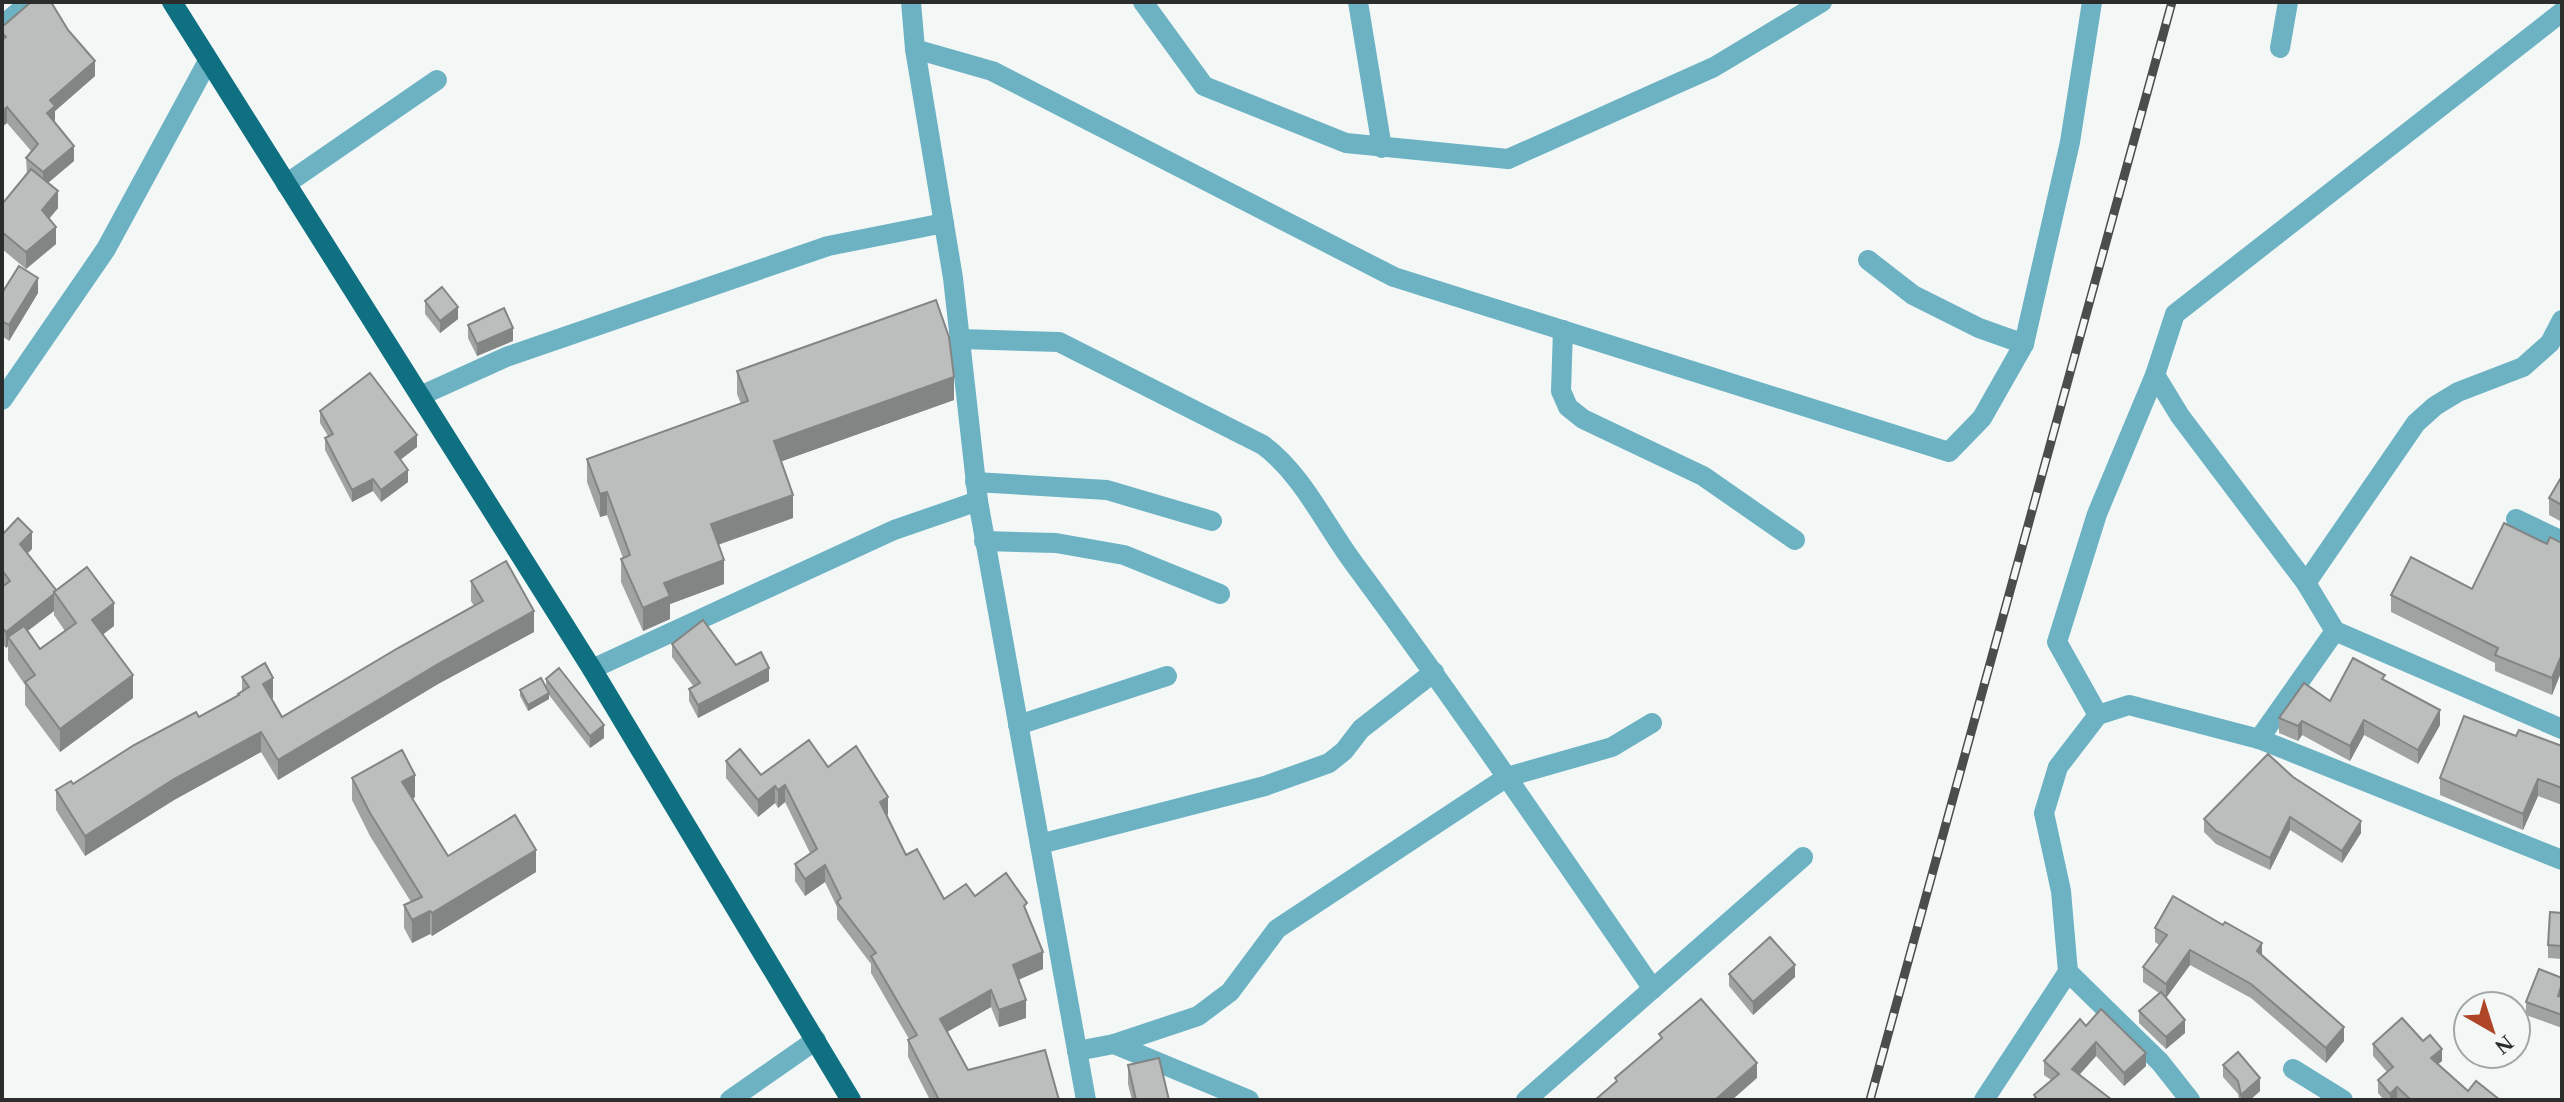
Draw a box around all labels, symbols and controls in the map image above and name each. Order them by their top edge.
north arrow [2452,990,2532,1070]
text: N [2490,1030,2518,1060]

